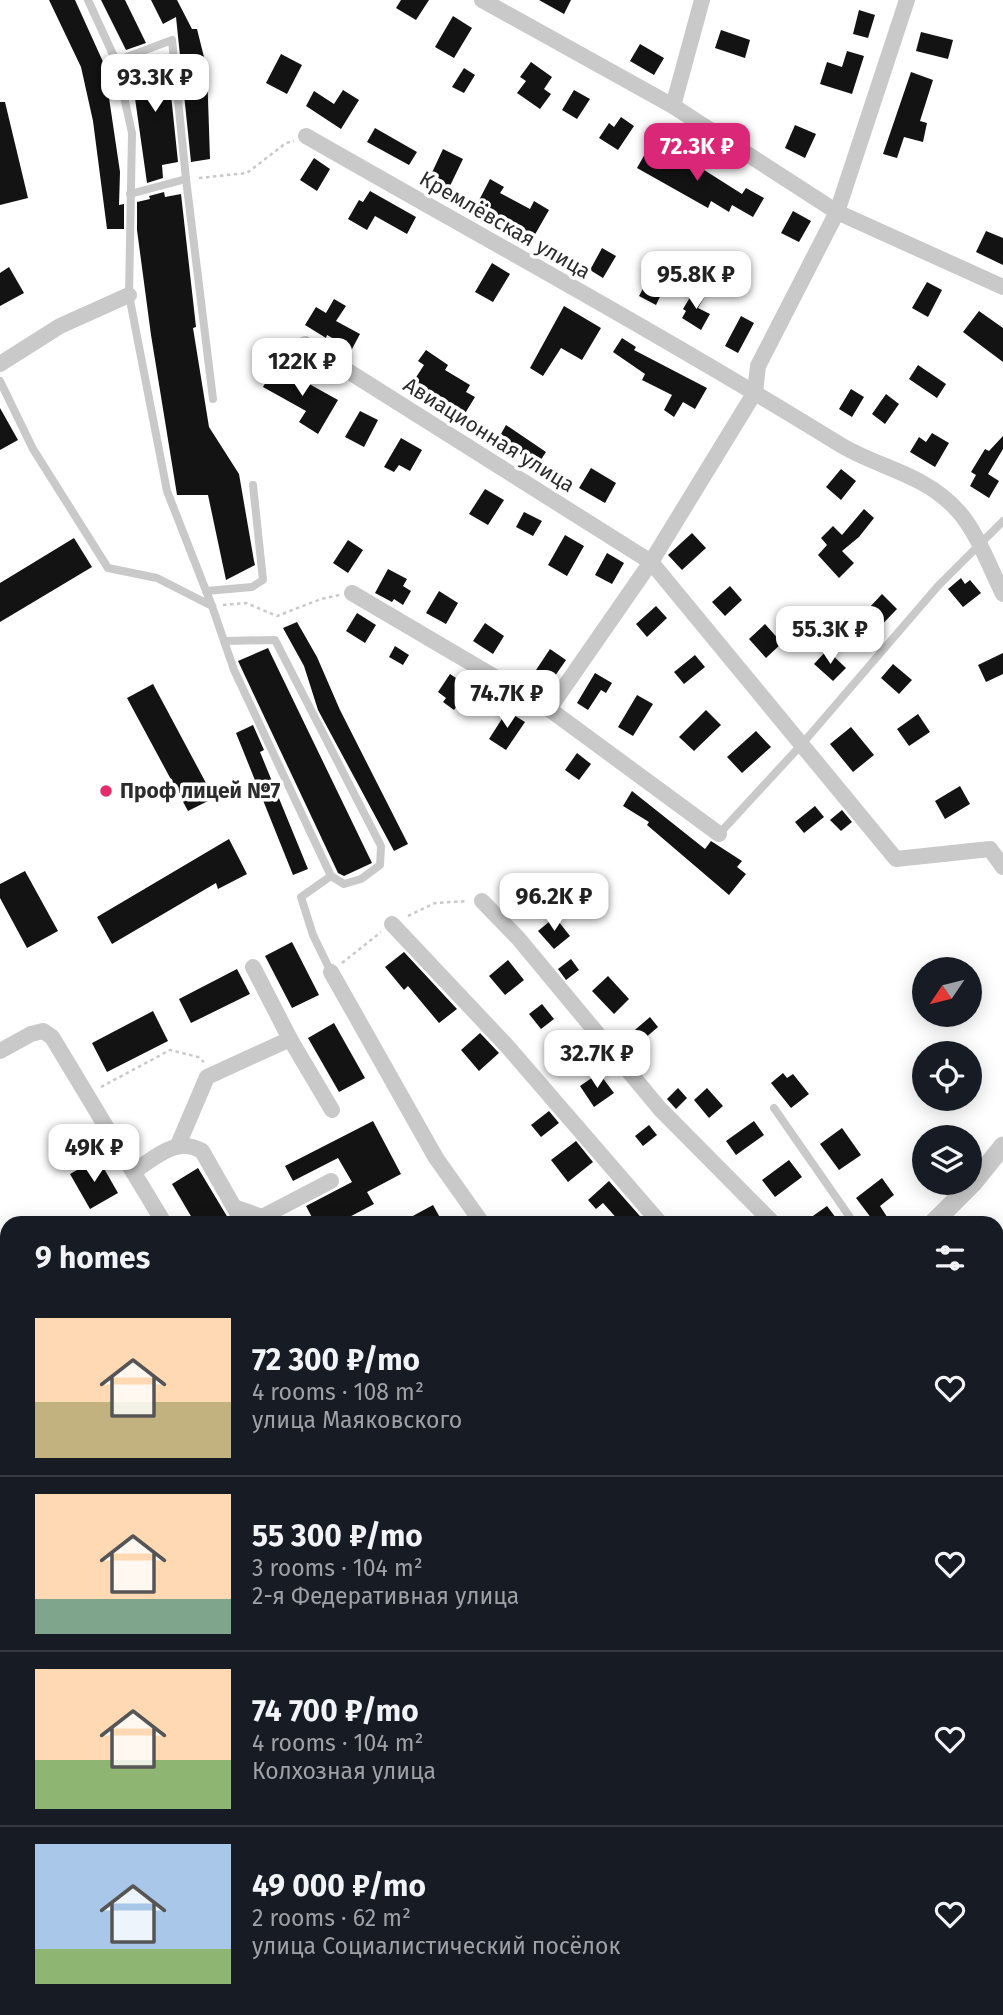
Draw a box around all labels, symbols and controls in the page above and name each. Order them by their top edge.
pin: 93.3K ₽ [90,54,220,114]
text: 93.3K ₽ [117,63,193,91]
pin: 72.3K ₽ [632,124,762,183]
text: 72.3K ₽ [660,132,734,160]
street label: Кремлёвская улица [415,165,595,285]
pin: 95.8K ₽ [631,252,761,311]
text: 95.8K ₽ [657,260,735,288]
pin: 122K ₽ [245,338,359,398]
text: 122K ₽ [268,347,336,375]
street label: Авиационная улица [399,372,579,498]
pin: 55.3K ₽ [765,606,895,666]
text: 55.3K ₽ [792,615,868,643]
pin: 74.7K ₽ [442,670,572,730]
text: 74.7K ₽ [471,679,543,707]
place label: Проф лицей №7 [120,778,281,804]
marker: Проф лицей №7 [98,783,114,799]
pin: 96.2K ₽ [489,874,619,933]
text: 96.2K ₽ [516,882,592,910]
north arrow [912,957,982,1027]
map controls [912,957,982,1195]
pin: 32.7K ₽ [532,1030,662,1090]
text: 32.7K ₽ [560,1039,634,1067]
button: locate [912,1041,982,1111]
pin: 49K ₽ [45,1124,143,1184]
button: layers [912,1125,982,1195]
text: 49K ₽ [64,1133,124,1161]
icon: filters [931,1239,969,1277]
text: 9 homes [35,1240,150,1276]
text: 72 300 ₽/mo [252,1342,420,1378]
icon: home [91,1346,175,1430]
icon: heart [931,1369,969,1407]
text: 4 rooms · 108 m² [252,1378,424,1406]
text: улица Маяковского [252,1406,462,1434]
text: 55 300 ₽/mo [252,1518,423,1554]
icon: home [91,1522,175,1606]
icon: heart [931,1545,969,1583]
text: 3 rooms · 104 m² [252,1554,423,1582]
text: 2-я Федеративная улица [252,1582,519,1610]
text: 74 700 ₽/mo [252,1693,419,1729]
icon: home [91,1697,175,1781]
icon: heart [931,1720,969,1758]
text: 4 rooms · 104 m² [252,1729,423,1757]
text: Колхозная улица [252,1757,436,1785]
text: 49 000 ₽/mo [252,1868,426,1904]
icon: home [91,1872,175,1956]
icon: heart [931,1895,969,1933]
text: 2 rooms · 62 m² [252,1904,411,1932]
text: улица Социалистический посёлок [252,1932,620,1960]

